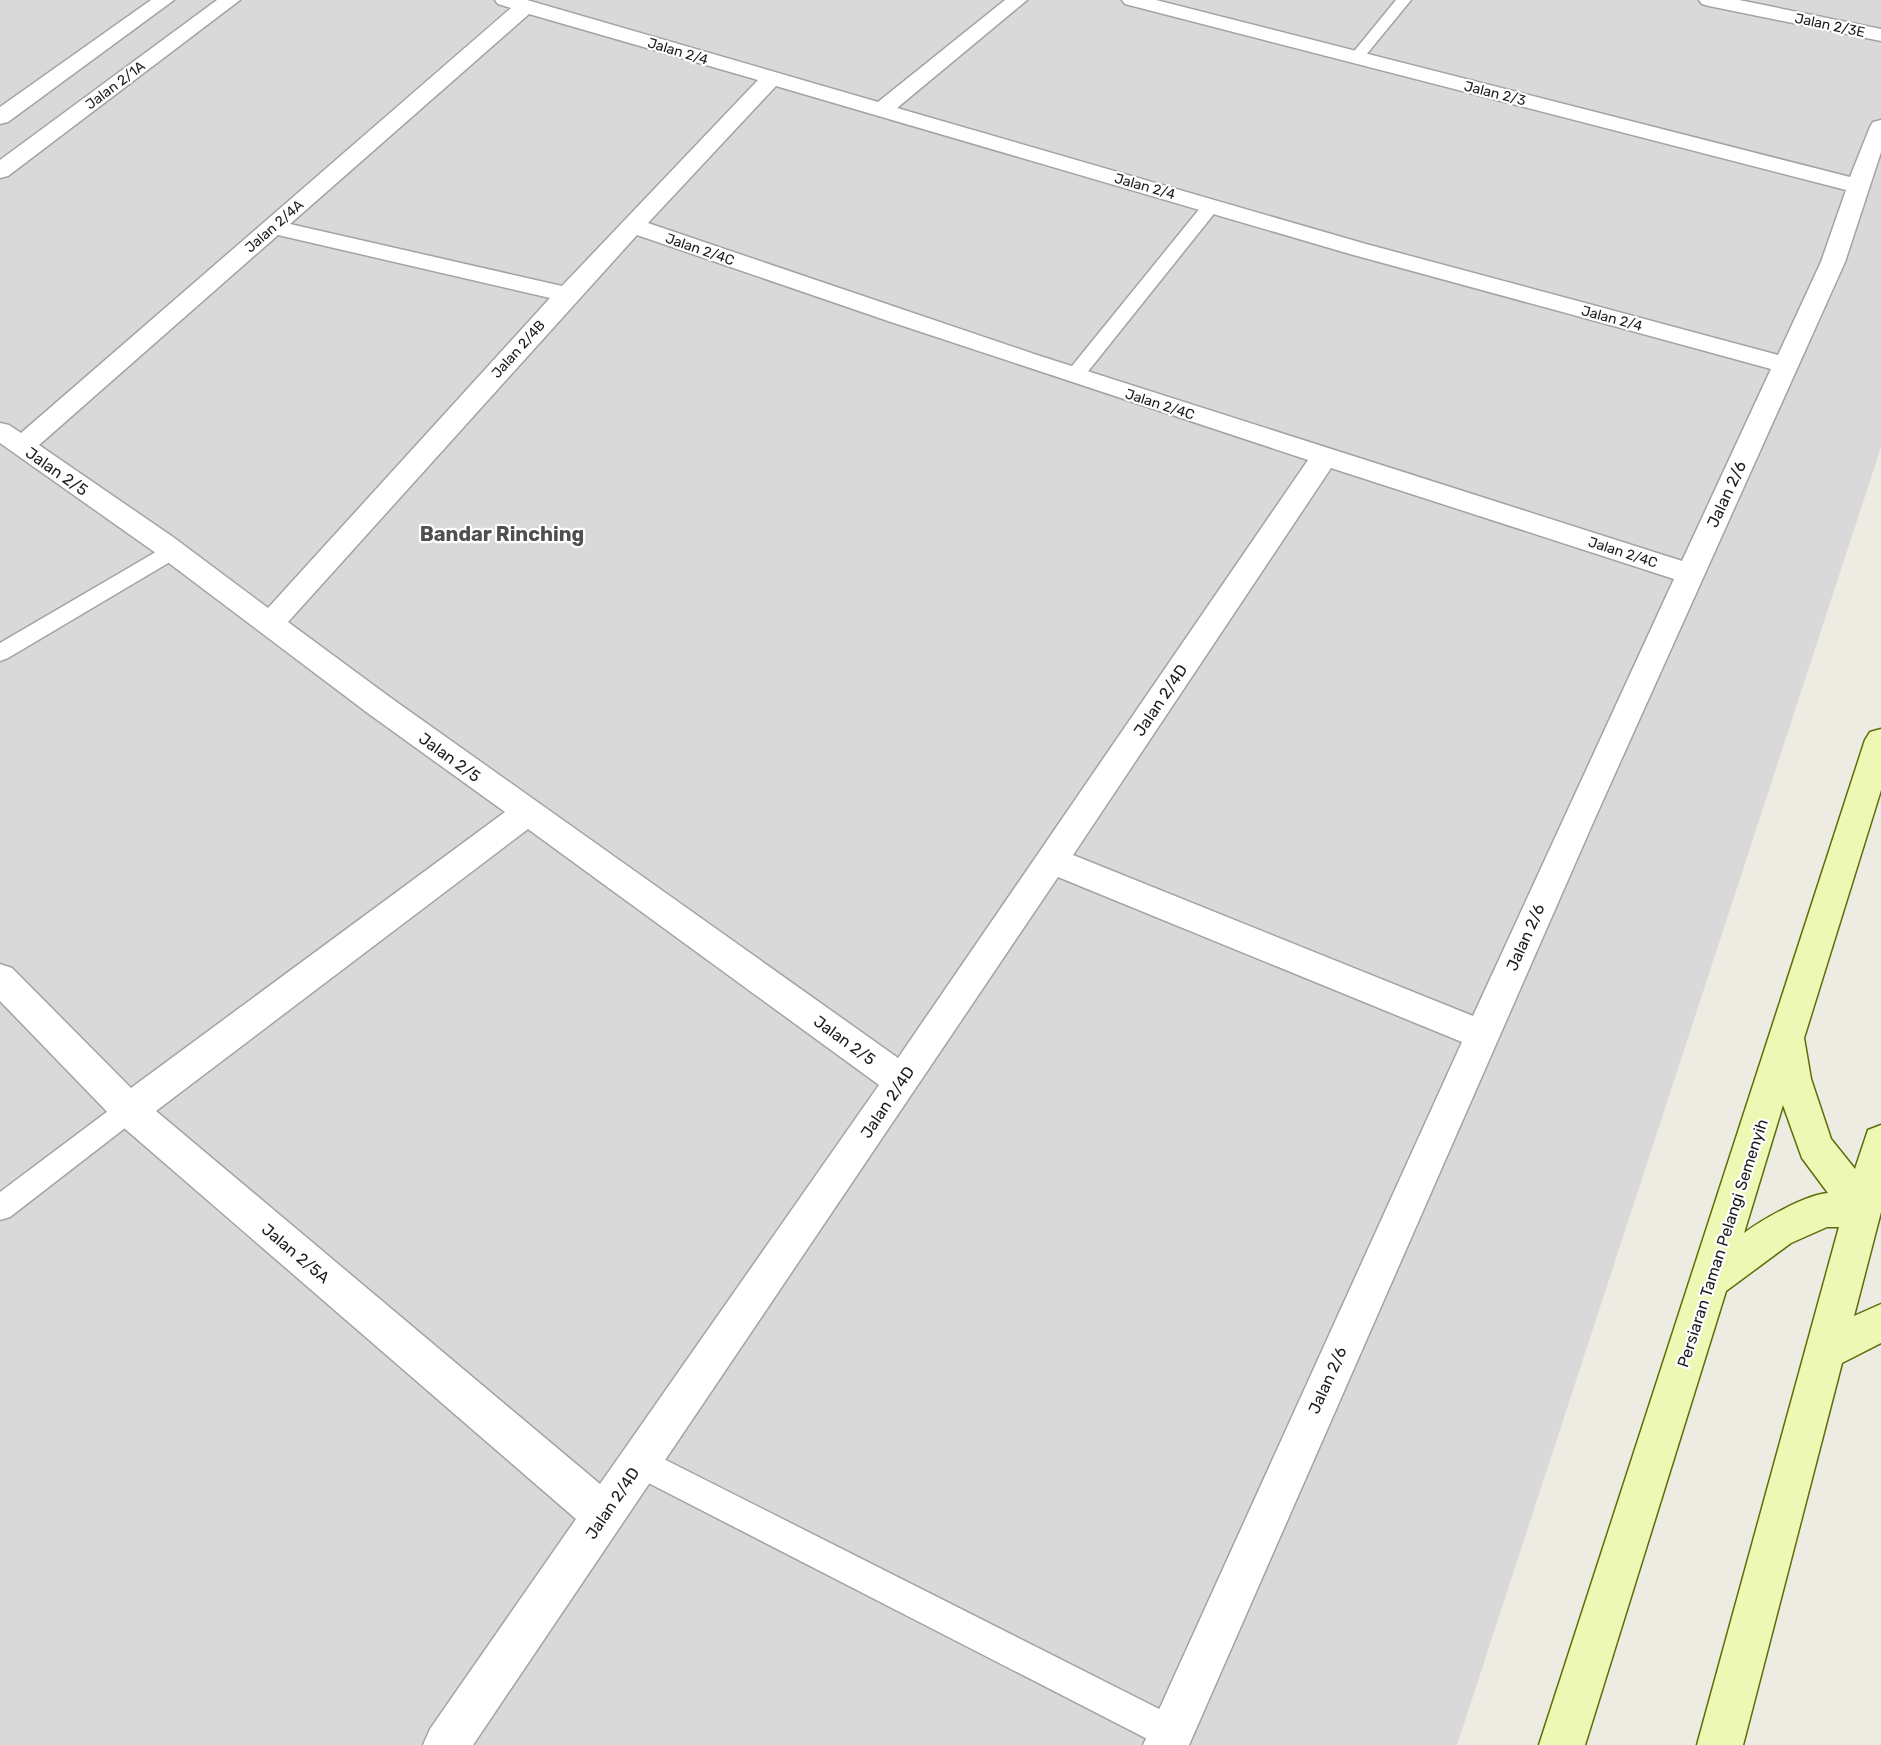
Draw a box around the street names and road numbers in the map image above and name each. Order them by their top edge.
street label: Jalan 2/3E [1793,10,1867,41]
street label: Jalan 2/4 [645,34,710,69]
street label: Jalan 2/1A [82,57,149,113]
street label: Jalan 2/3 [1462,78,1527,109]
street label: Jalan 2/4 [1112,170,1178,203]
street label: Jalan 2/4A [242,196,307,256]
street label: Jalan 2/4C [663,230,737,269]
street label: Jalan 2/4 [1580,302,1645,335]
street label: Jalan 2/4B [488,317,549,382]
street label: Jalan 2/4C [1123,385,1197,424]
street label: Jalan 2/5 [22,443,92,500]
street label: Jalan 2/6 [1703,458,1750,530]
street label: Jalan 2/4C [1586,533,1660,572]
street label: Jalan 2/4D [1129,661,1191,740]
street label: Jalan 2/5 [415,729,484,786]
street label: Jalan 2/6 [1502,901,1549,974]
street label: Jalan 2/5 [810,1012,879,1069]
street label: Jalan 2/4D [856,1063,918,1142]
street label: Persiaran Taman Pelangi Semenyih [1673,1116,1772,1370]
street label: Jalan 2/5A [258,1220,334,1287]
street label: Jalan 2/6 [1304,1344,1351,1417]
street label: Jalan 2/4D [581,1464,643,1543]

